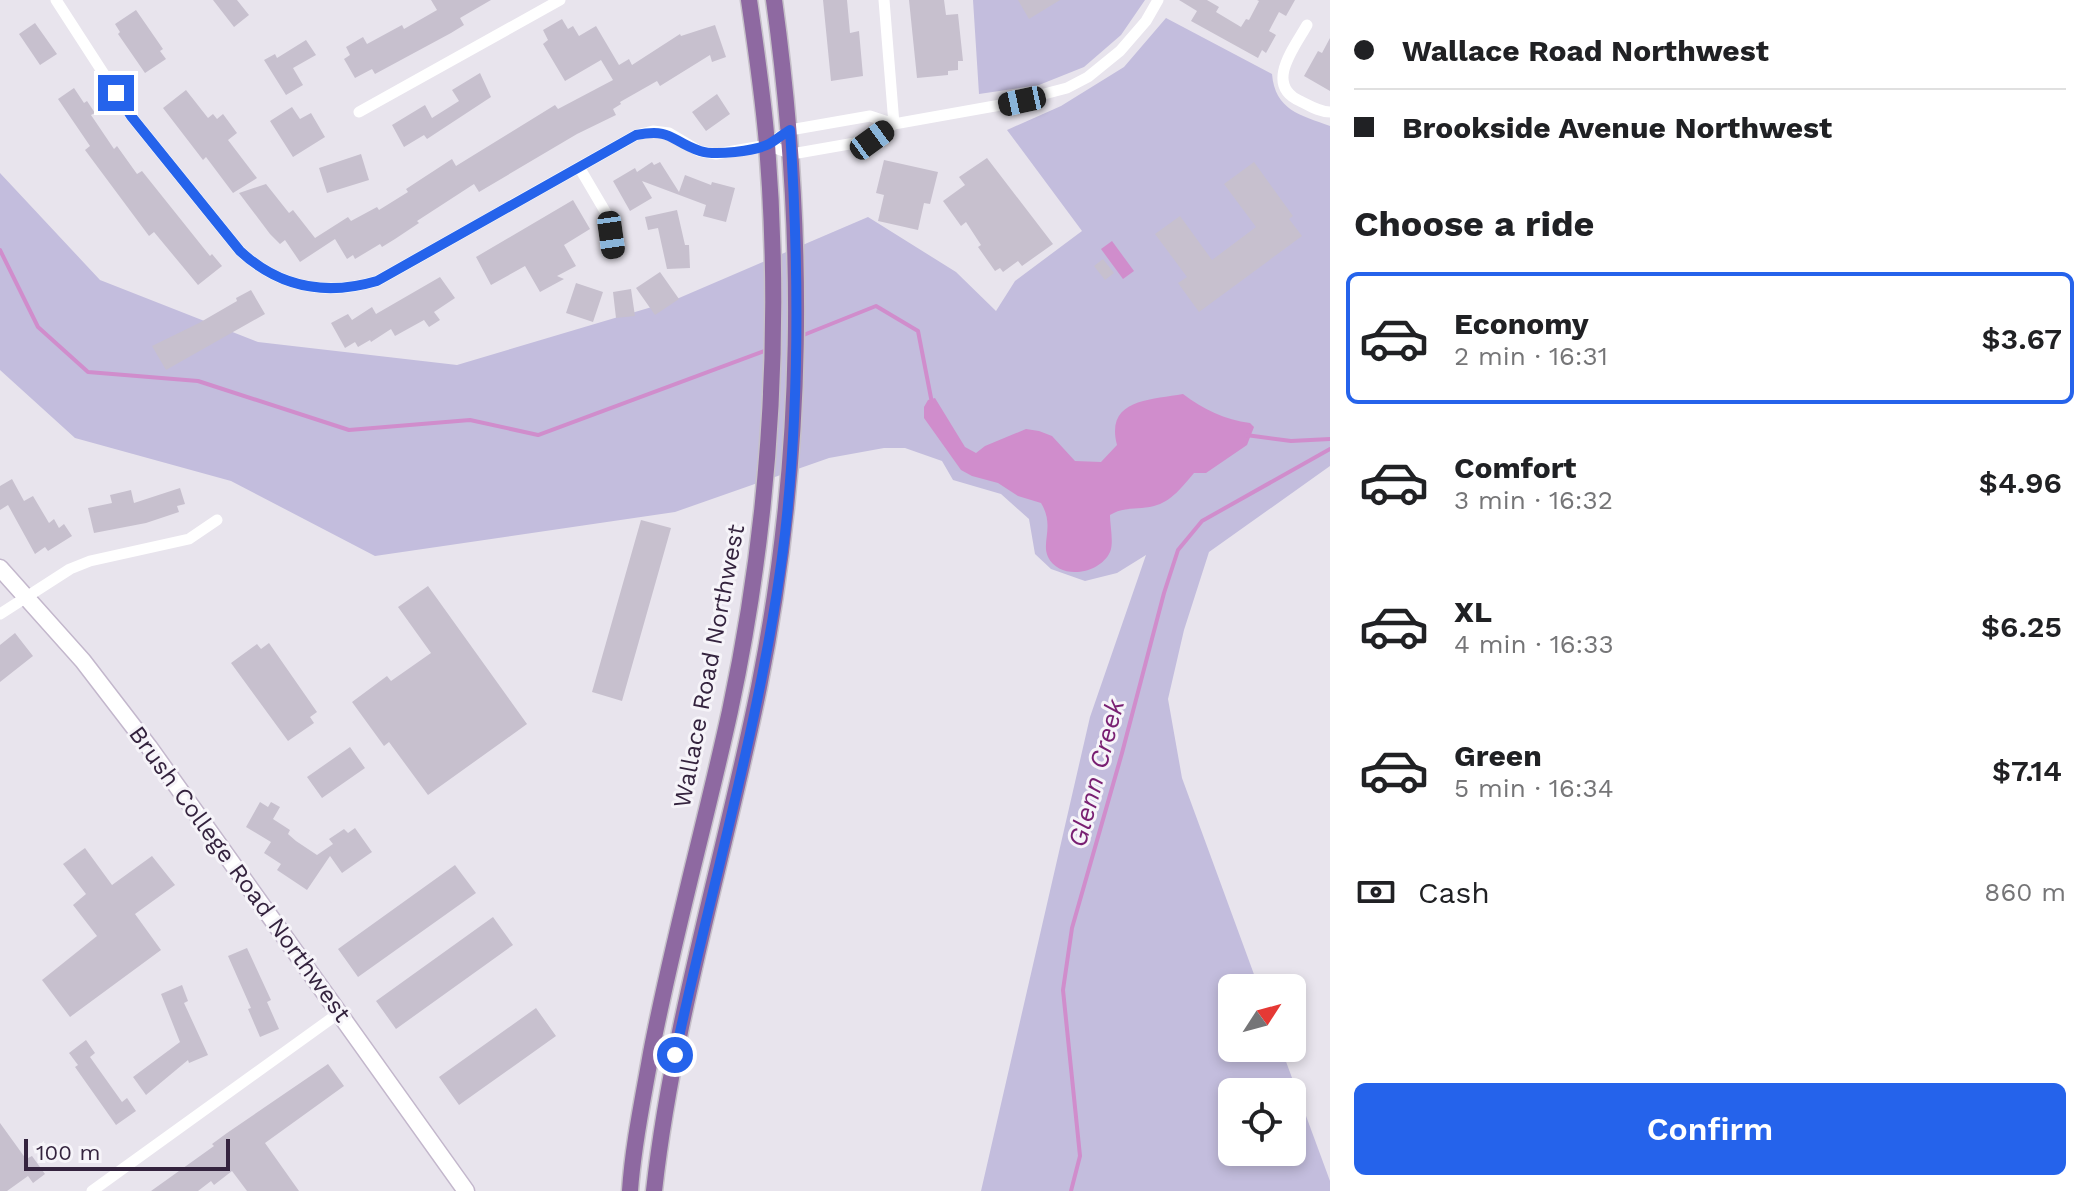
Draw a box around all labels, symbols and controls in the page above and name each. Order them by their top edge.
text: Wallace Road Northwest [1402,33,1769,68]
route end [98,75,134,111]
car [996,84,1048,118]
text: Brookside Avenue Northwest [1402,110,1832,145]
car [846,116,898,164]
text: Choose a ride [1354,203,1594,245]
car [596,210,626,260]
icon: car [1358,302,1430,374]
text: Economy [1454,306,1589,341]
text: $3.67 [1982,321,2062,356]
text: 2 min · 16:31 [1454,341,1608,371]
icon: car [1358,446,1430,518]
text: Comfort [1454,450,1576,485]
text: $4.96 [1979,465,2062,500]
text: 3 min · 16:32 [1454,485,1613,515]
street label: Wallace Road Northwest [668,522,750,810]
icon: car [1358,590,1430,662]
text: XL [1454,594,1492,629]
text: $6.25 [1981,609,2062,644]
text: 4 min · 16:33 [1454,629,1614,659]
water label: Glenn Creek [1062,695,1130,850]
street label: Brush College Road Northwest [123,721,357,1027]
icon: car [1358,734,1430,806]
text: Green [1454,738,1542,773]
text: $7.14 [1992,753,2062,788]
text: 5 min · 16:34 [1454,773,1614,803]
icon: cash [1354,870,1398,914]
text: Cash [1418,875,1490,910]
text: 860 m [1984,877,2066,907]
north arrow [1218,974,1306,1062]
map controls [1218,974,1306,1166]
route start [657,1037,693,1073]
button: locate [1218,1078,1306,1166]
button: Confirm [1354,1083,2066,1175]
scale bar [24,1135,230,1171]
text: 100 m [36,1140,100,1165]

